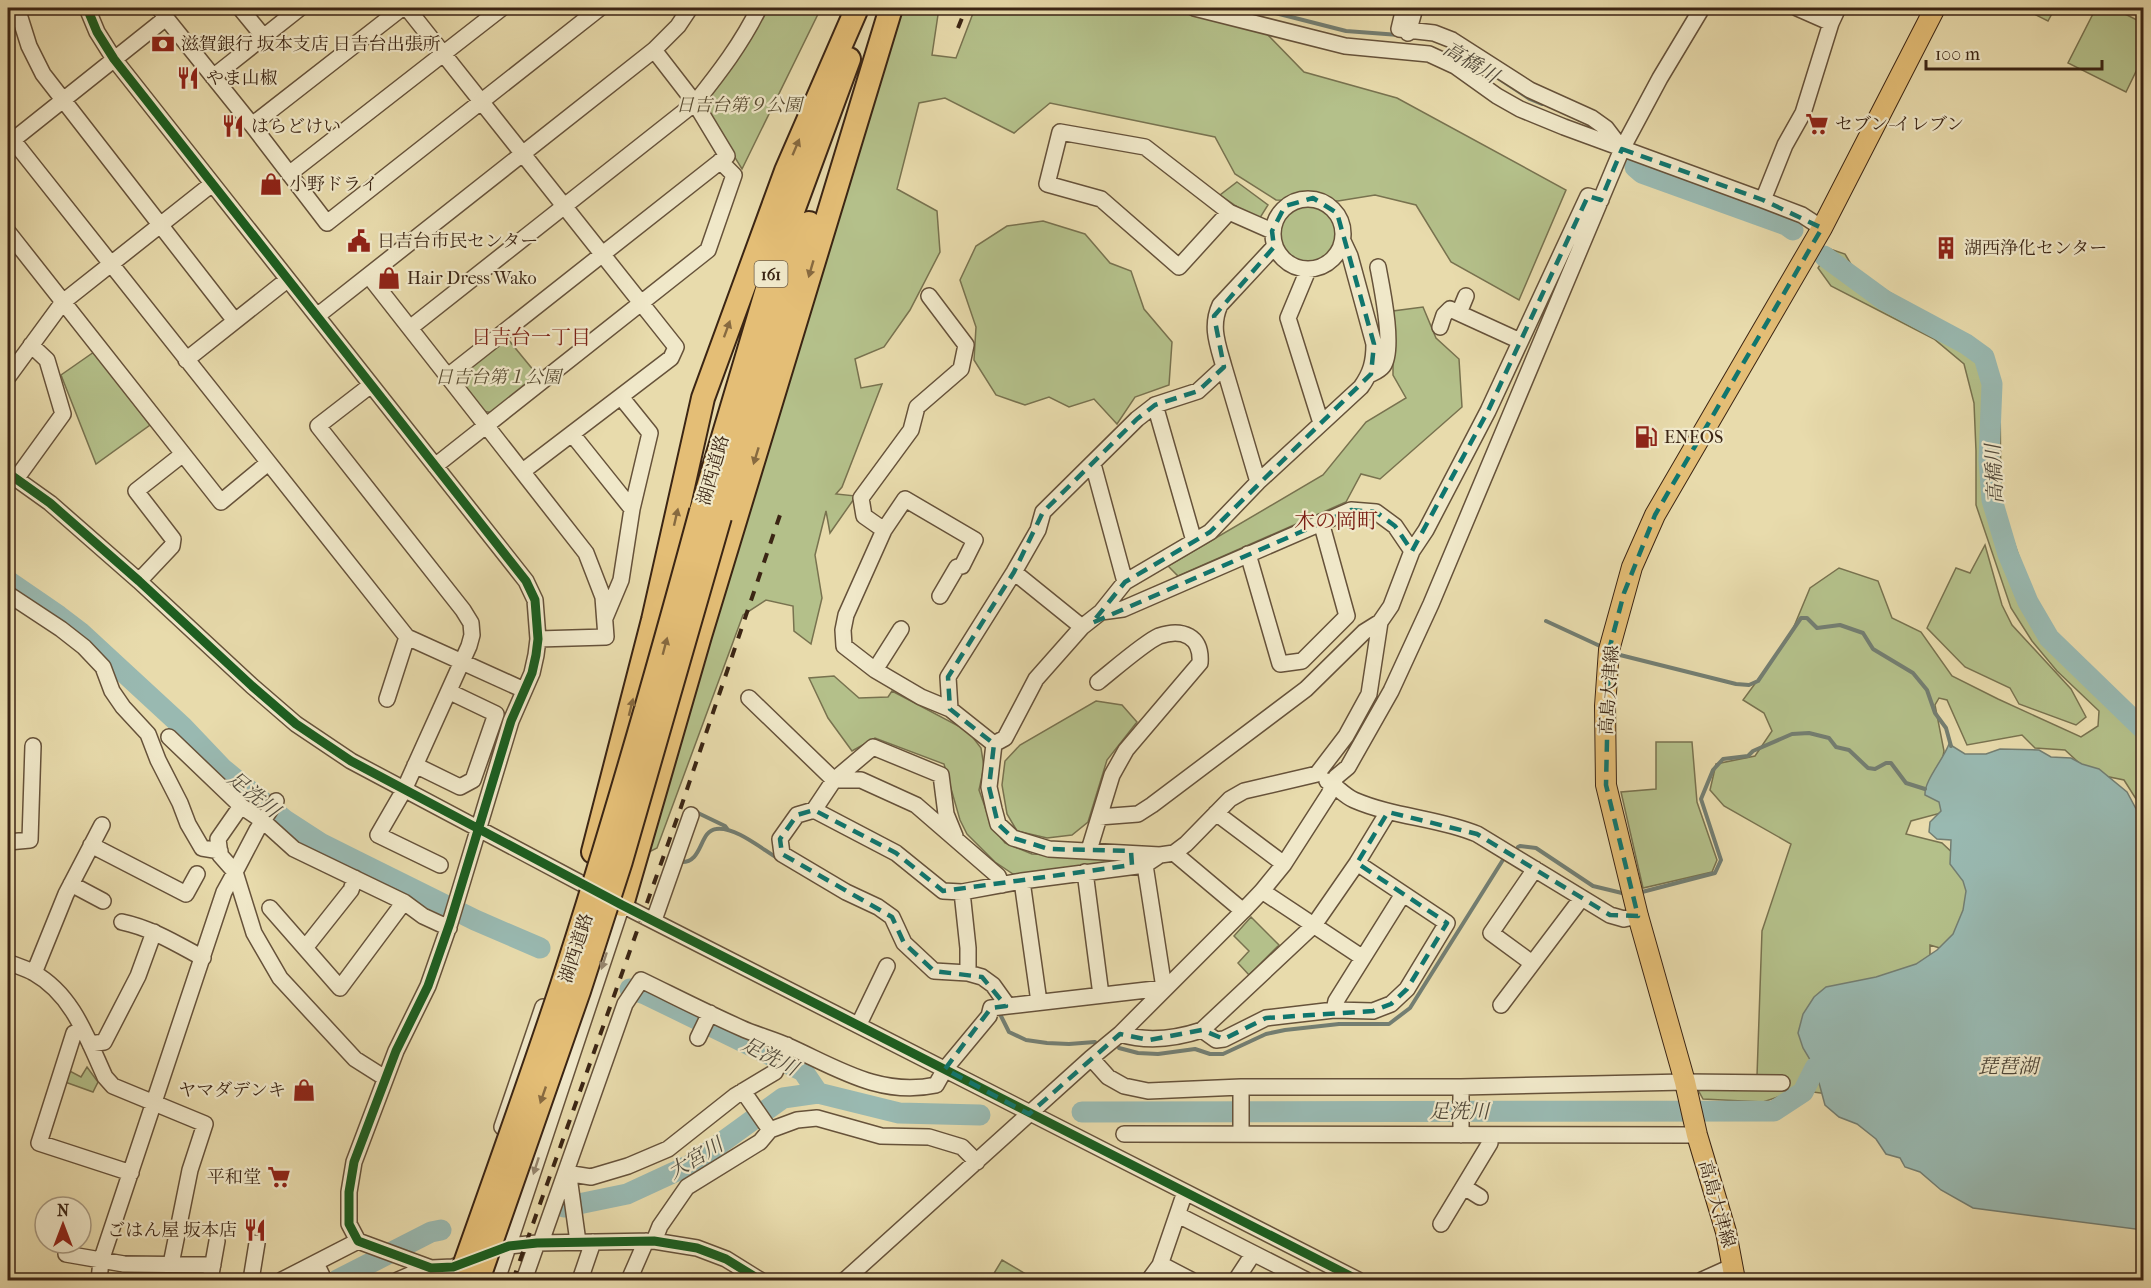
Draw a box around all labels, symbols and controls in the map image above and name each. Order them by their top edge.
bank icon: 滋賀銀行 坂本支店 日吉台出張所 [150,31,176,57]
scale bar [1926,33,2102,71]
place label: 滋賀銀行 坂本支店 日吉台出張所 [181,34,441,55]
water label: 高橋川 [1439,37,1504,89]
text: 100 m [1935,44,1980,65]
restaurant icon: やま山椒 [175,65,201,91]
place label: やま山椒 [206,68,278,89]
park label: 日吉台第９公園 [676,95,805,116]
supermarket icon: セブン-イレブン [1804,111,1830,137]
restaurant icon: はらどけい [220,113,246,139]
place label: セブン-イレブン [1835,114,1964,135]
place label: はらどけい [251,116,341,137]
one-way arrow [792,138,802,156]
shop icon: 小野ドライ [258,171,284,197]
place label: 小野ドライ [289,174,378,195]
public building icon: 日吉台市民センター [346,228,372,254]
place label: 日吉台市民センター [377,231,538,252]
building icon: 湖西浄化センター [1933,235,1959,261]
place label: 湖西浄化センター [1964,238,2107,259]
road number: 161 [754,261,788,287]
one-way arrow [806,261,815,279]
shop icon: Hair Dress Wako [376,265,402,291]
place label: Hair Dress Wako [407,268,537,289]
one-way arrow [723,320,733,338]
district label: 日吉台一丁目 [471,326,591,349]
park label: 日吉台第１公園 [435,367,564,388]
fuel station icon: ENEOS [1633,424,1659,450]
place label: ENEOS [1664,427,1723,448]
street label: 湖西道路 [693,433,733,508]
water label: 高橋川 [1981,441,2008,505]
one-way arrow [751,448,760,466]
one-way arrow [672,507,681,526]
district label: 木の岡町 [1294,509,1378,533]
one-way arrow [661,636,670,654]
street label: 高島大津線 [1596,644,1623,736]
one-way arrow [626,698,636,716]
water label: 足洗川 [223,767,286,823]
street label: 湖西道路 [555,911,598,986]
one-way arrow [599,952,608,970]
water label: 足洗川 [738,1033,804,1081]
water label: 琵琶湖 [1978,1055,2041,1078]
shop icon: ヤマダデンキ [291,1077,317,1103]
place label: ヤマダデンキ [178,1080,286,1101]
one-way arrow [537,1086,547,1104]
water label: 足洗川 [1429,1100,1491,1123]
water label: 大宮川 [664,1132,729,1184]
one-way arrow [531,1157,540,1175]
street label: 高島大津線 [1694,1158,1739,1250]
supermarket icon: 平和堂 [266,1164,292,1190]
place label: 平和堂 [207,1167,261,1188]
north arrow [33,1195,93,1255]
text: N [57,1201,70,1220]
restaurant icon: ごはん屋 坂本店 [242,1217,268,1243]
place label: ごはん屋 坂本店 [107,1220,237,1241]

